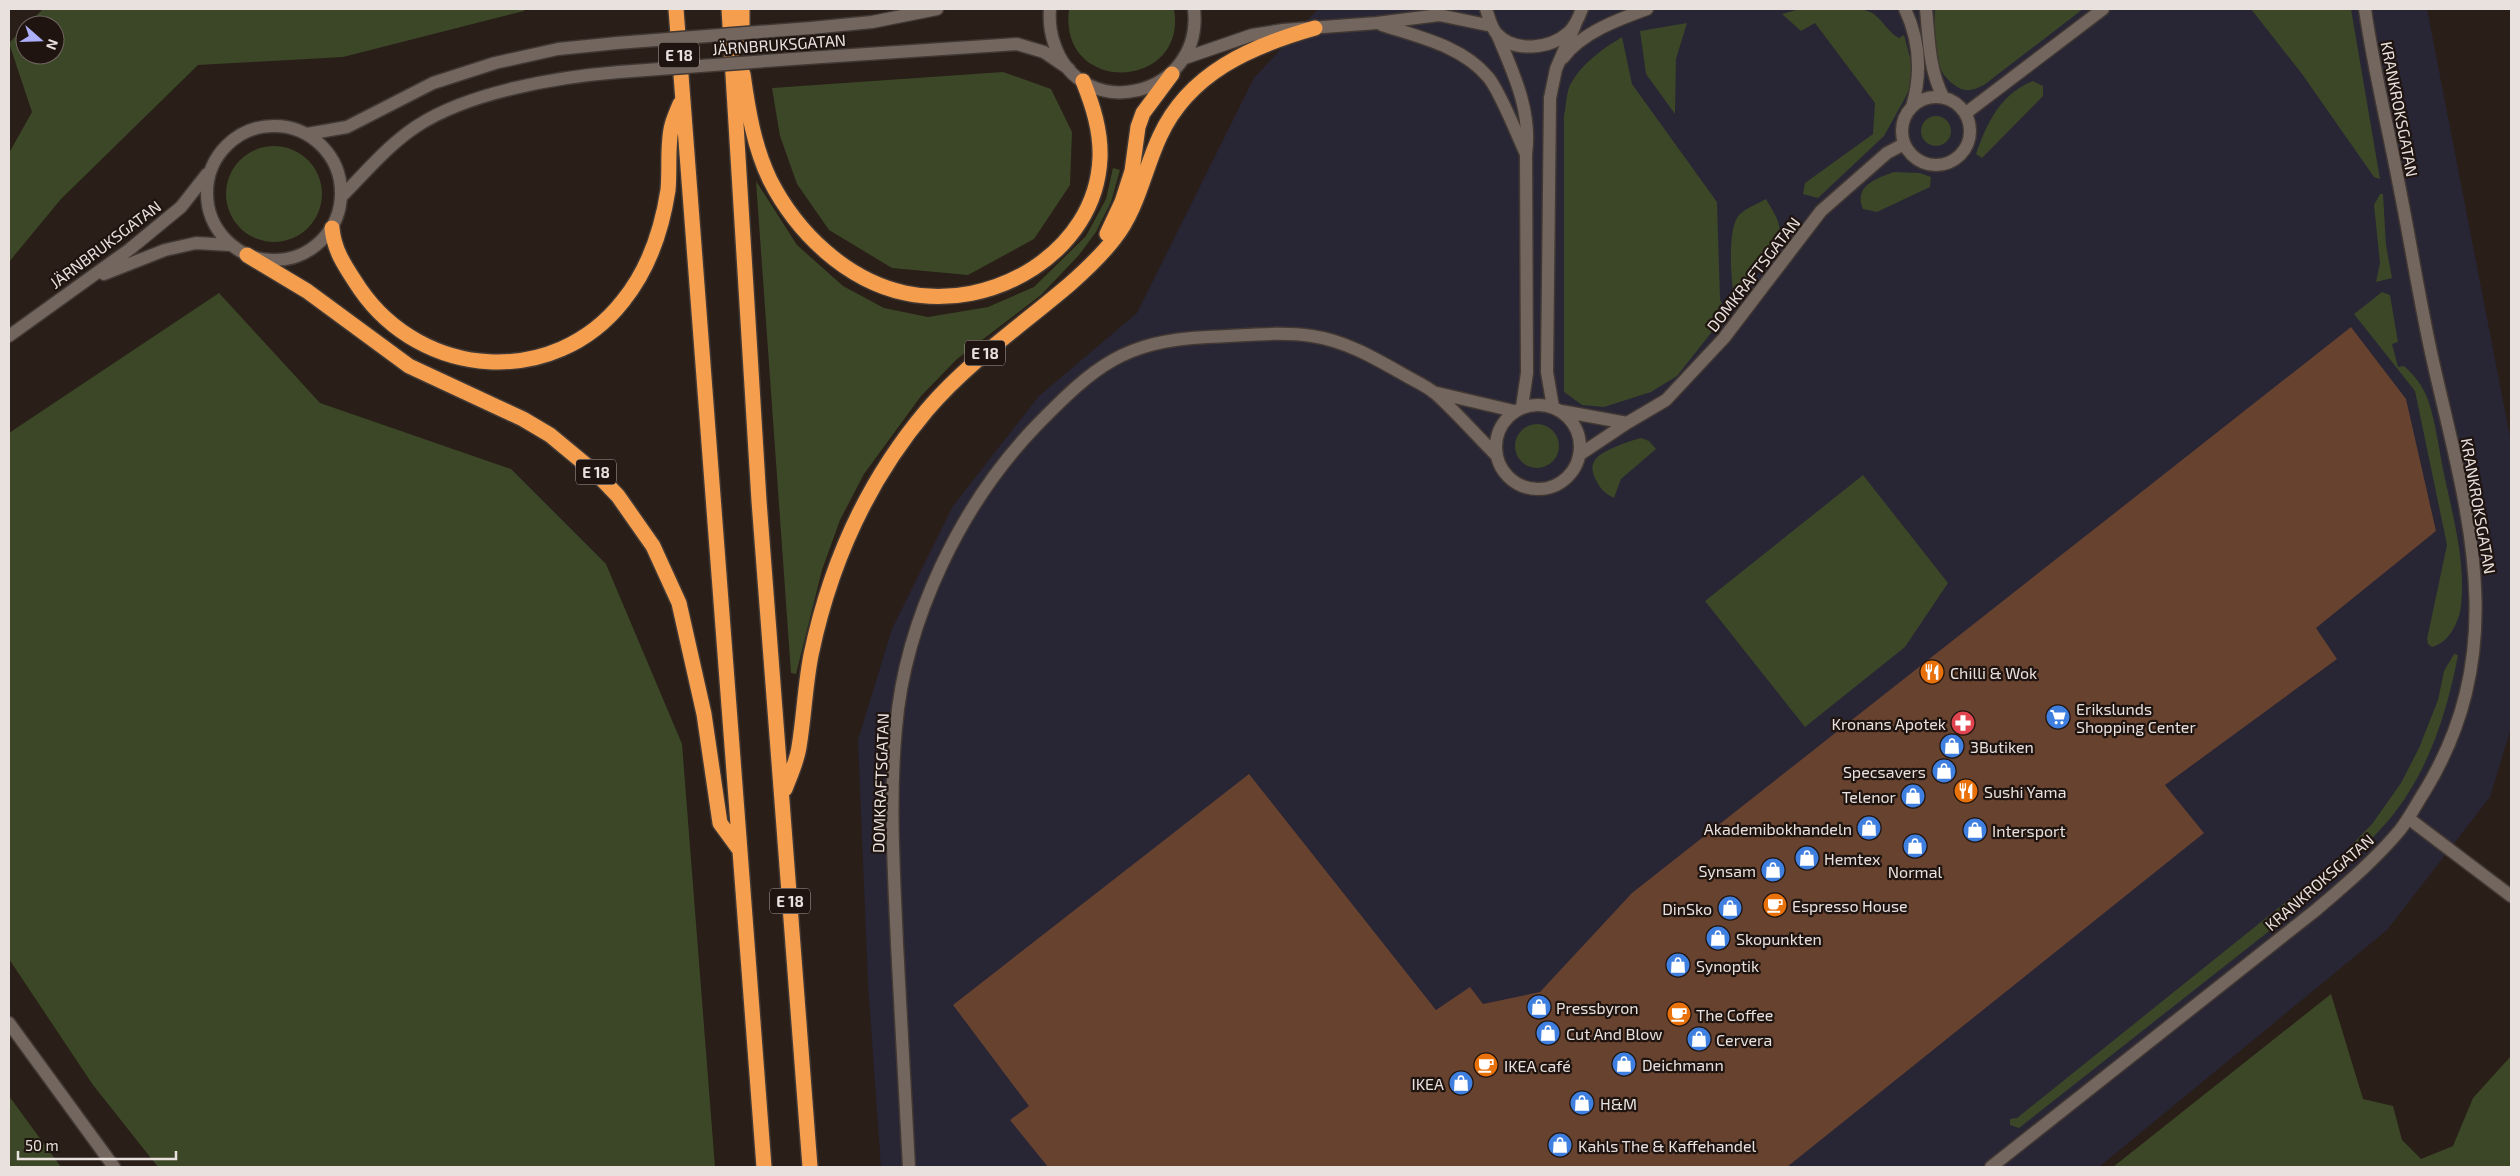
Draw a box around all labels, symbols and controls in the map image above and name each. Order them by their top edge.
north arrow [15,15,65,65]
street label: JÄRNBRUKSGATAN [711,30,847,58]
text: N [43,37,62,52]
street label: KRANKROKSGATAN [2378,40,2422,178]
road number: E 18 [659,42,699,68]
street label: JÄRNBRUKSGATAN [46,196,164,292]
street label: DOMKRAFTSGATAN [1702,213,1804,335]
road number: E 18 [965,340,1005,366]
street label: KRANKROKSGATAN [2458,437,2500,575]
road number: E 18 [576,460,616,484]
restaurant icon: Chilli & Wok [1919,659,1945,685]
place label: Chilli & Wok [1950,663,2037,682]
place label: Erikslunds Shopping Center [2076,699,2196,736]
supermarket icon: Erikslunds Shopping Center [2045,704,2071,730]
pharmacy icon: Kronans Apotek [1950,710,1976,736]
street label: DOMKRAFTSGATAN [868,713,892,853]
place label: Kronans Apotek [1831,714,1946,733]
shop icon: 3Butiken [1939,733,1965,759]
place label: 3Butiken [1970,737,2034,756]
shop icon: Specsavers [1931,758,1957,784]
place label: Specsavers [1843,762,1926,781]
restaurant icon: Sushi Yama [1953,778,1979,804]
place label: Sushi Yama [1984,782,2066,801]
shop icon: Telenor [1900,783,1926,809]
place label: Telenor [1842,787,1897,806]
shop icon: Akademibokhandeln [1856,815,1882,841]
shop icon: Intersport [1962,817,1988,843]
place label: Akademibokhandeln [1704,819,1852,838]
place label: Intersport [1992,821,2066,840]
street label: KRANKROKSGATAN [2261,830,2377,934]
shop icon: Normal [1902,833,1928,859]
shop icon: Hemtex [1794,845,1820,871]
place label: Hemtex [1824,849,1881,868]
shop icon: Synsam [1760,857,1786,883]
place label: Synsam [1698,861,1756,880]
place label: Normal [1888,862,1942,881]
road number: E 18 [770,888,810,914]
cafe icon: Espresso House [1762,892,1788,918]
shop icon: DinSko [1717,895,1743,921]
place label: Espresso House [1792,896,1908,915]
place label: DinSko [1662,899,1712,918]
shop icon: Skopunkten [1705,925,1731,951]
place label: Skopunkten [1736,929,1822,948]
shop icon: Synoptik [1665,952,1691,978]
place label: Synoptik [1696,956,1759,975]
shop icon: Pressbyron [1526,994,1552,1020]
place label: Pressbyron [1556,998,1639,1017]
cafe icon: The Coffee [1666,1001,1692,1027]
place label: The Coffee [1696,1005,1773,1024]
shop icon: Cut And Blow [1535,1020,1561,1046]
place label: Cut And Blow [1566,1024,1662,1043]
shop icon: Cervera [1686,1026,1712,1052]
place label: Cervera [1716,1030,1772,1049]
shop icon: Deichmann [1611,1051,1637,1077]
cafe icon: IKEA café [1473,1052,1499,1078]
place label: Deichmann [1642,1055,1724,1074]
place label: IKEA café [1504,1056,1571,1075]
shop icon: IKEA [1448,1070,1474,1096]
place label: IKEA [1412,1074,1444,1093]
shop icon: H&M [1569,1090,1595,1116]
place label: H&M [1600,1094,1637,1113]
scale bar [18,1128,175,1160]
shop icon: Kahls The & Kaffehandel [1547,1132,1573,1158]
text: 50 m [25,1136,59,1154]
place label: Kahls The & Kaffehandel [1578,1136,1757,1155]

